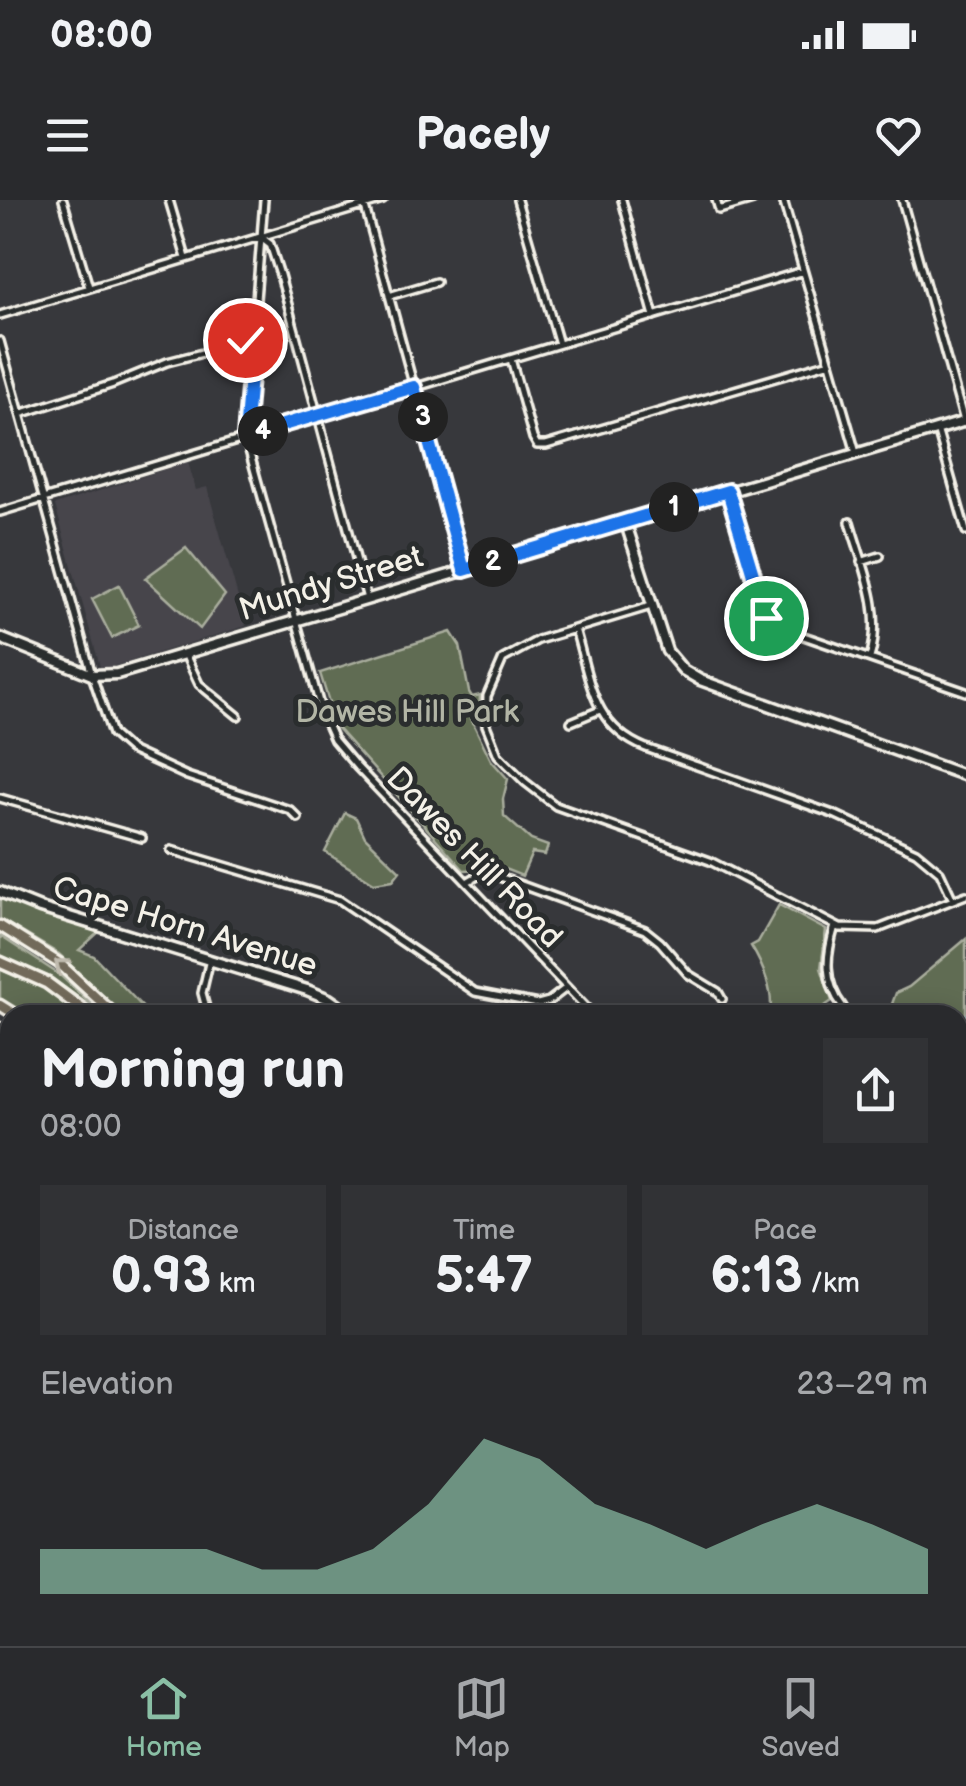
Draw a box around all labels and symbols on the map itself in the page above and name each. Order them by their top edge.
pin [203,298,288,383]
pin: 3 [398,392,448,442]
pin: 4 [238,406,288,456]
pin: 1 [649,482,699,532]
pin: 2 [468,537,518,587]
street label: Mundy Street [234,538,428,630]
pin [724,576,809,661]
park label: Dawes Hill Park [295,693,519,732]
street label: Dawes Hill Road [378,759,570,957]
street label: Cape Horn Avenue [48,868,322,986]
one-way arrow [54,960,72,977]

